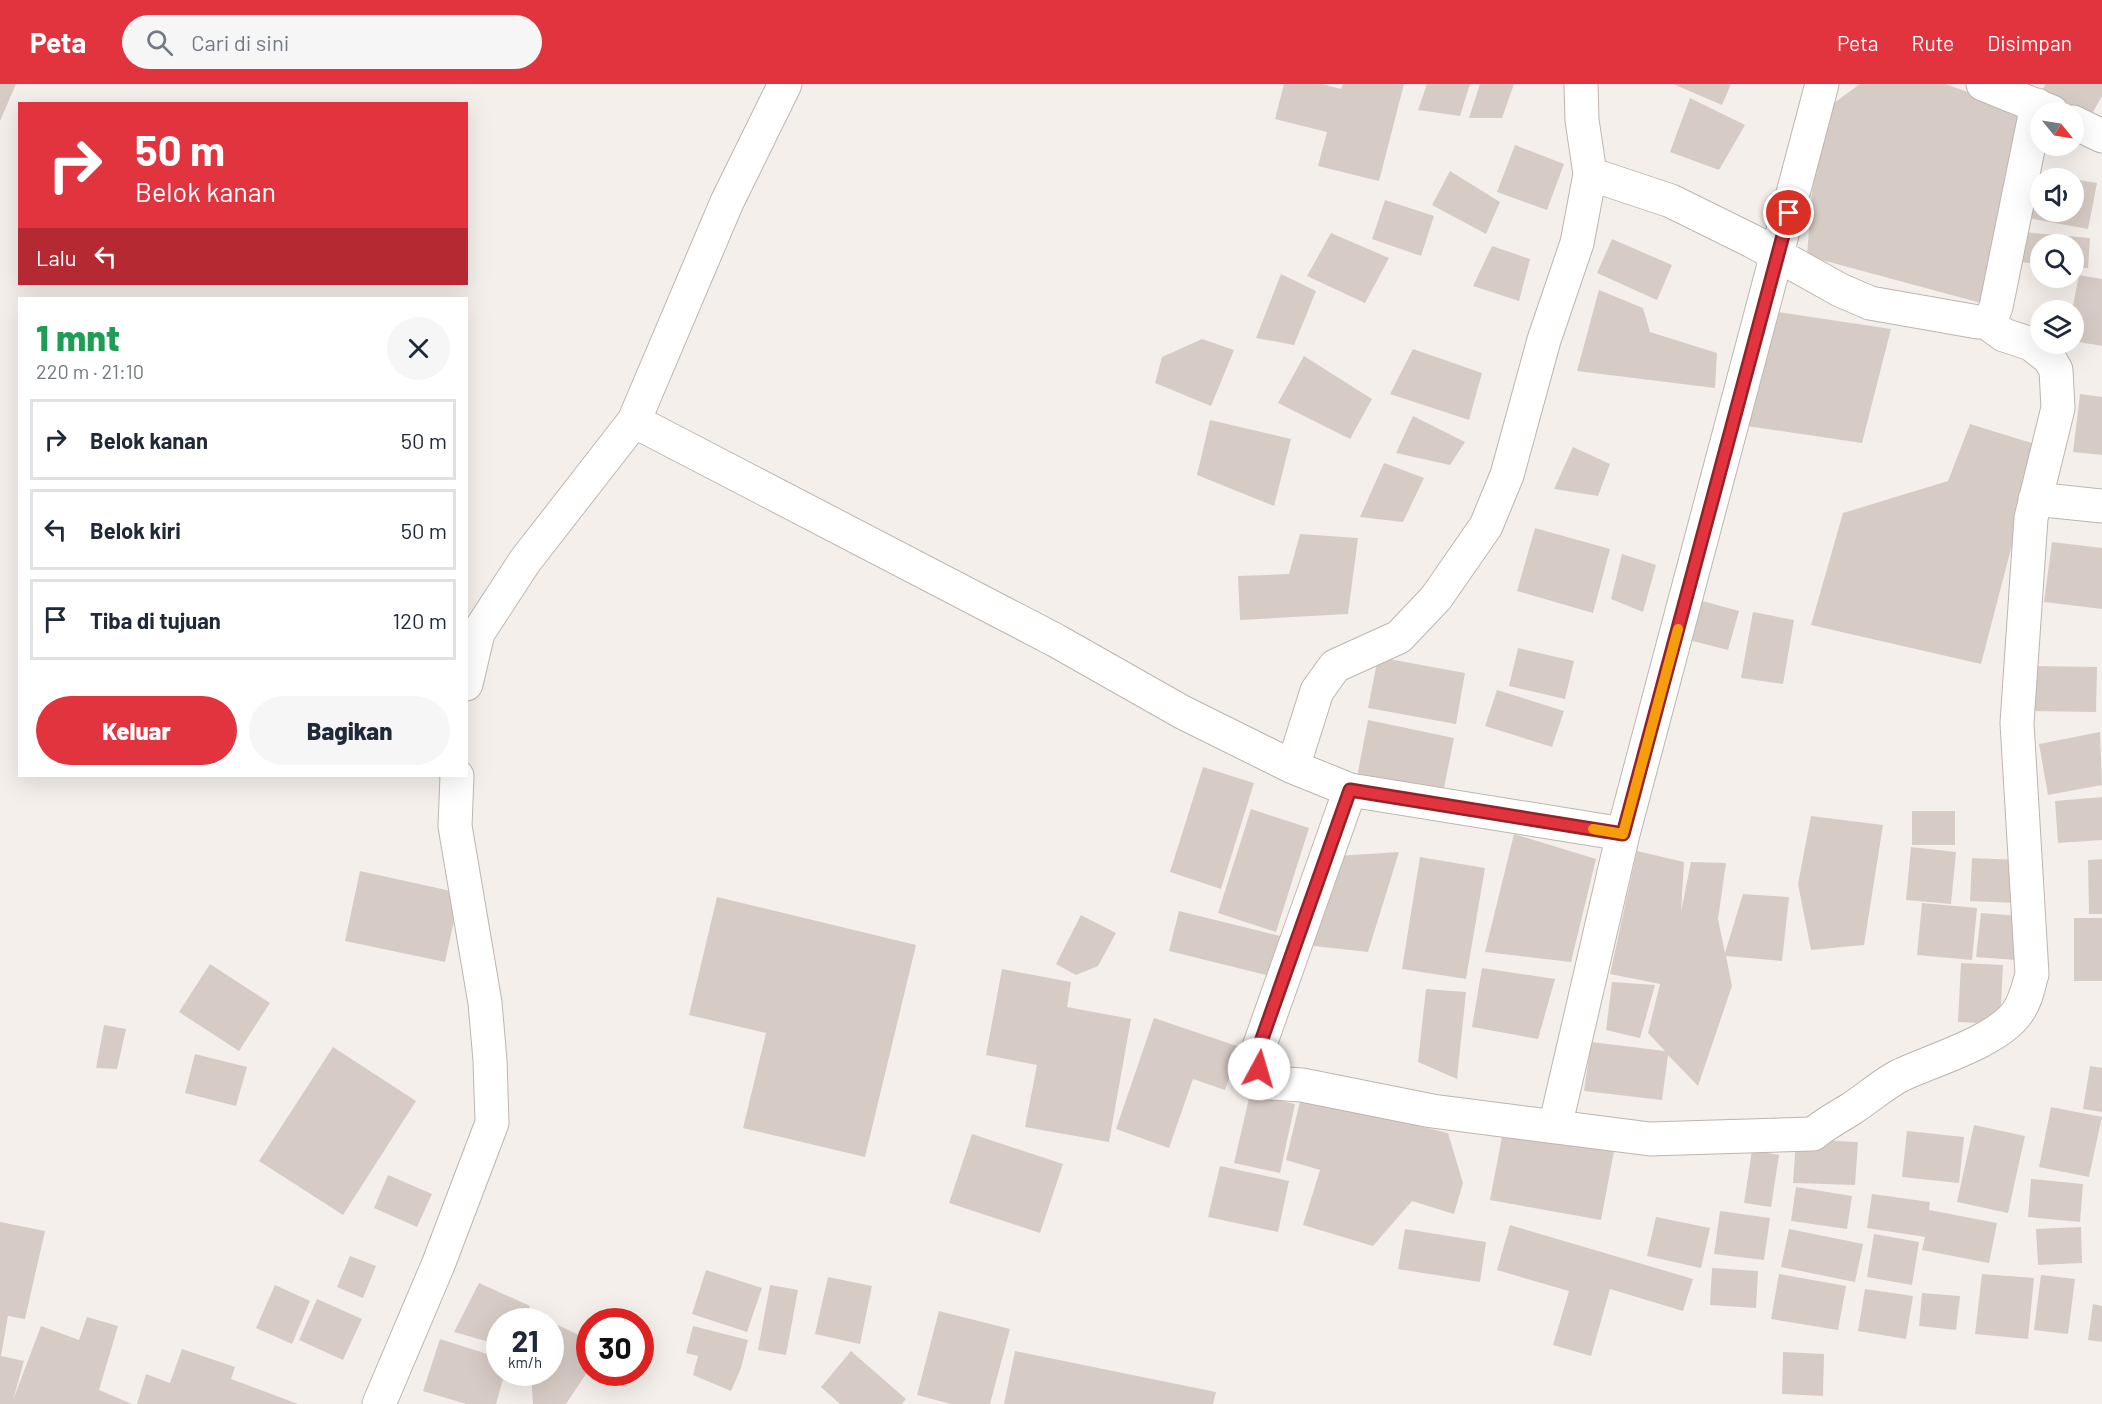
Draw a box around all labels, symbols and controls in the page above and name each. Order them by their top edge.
search box [122,15,542,69]
text: Peta [30,25,86,59]
icon: search [143,26,176,59]
text: Cari di sini [191,29,289,55]
text: Peta [1837,30,1879,55]
text: Rute [1912,30,1954,55]
text: Disimpan [1987,30,2072,55]
north arrow [2030,102,2084,156]
map controls [2030,102,2084,354]
text: 50 m [135,124,225,174]
icon: right [36,126,114,204]
button: sound [2030,168,2084,222]
text: Belok kanan [135,175,276,207]
pin [1763,187,1814,238]
icon: arrive [1772,196,1805,229]
button: search [2030,234,2084,288]
icon: left [89,240,122,273]
text: Lalu [36,244,77,270]
button: layers [2030,300,2084,354]
text: 1 mnt [36,315,120,358]
button: close [387,317,450,380]
text: 220 m · 21:10 [36,359,144,383]
icon: right [39,423,72,456]
text: Belok kanan [90,427,208,453]
text: 50 m [401,427,447,453]
icon: left [39,513,72,546]
text: Belok kiri [90,517,181,543]
text: 50 m [401,517,447,543]
icon: arrive [39,603,72,636]
text: Tiba di tujuan [90,607,221,633]
text: 120 m [392,607,447,633]
button: Keluar [36,696,237,765]
button: Bagikan [249,696,450,765]
position arrow [1227,1037,1291,1101]
speed limit sign: 30 [576,1308,654,1386]
text: 21 [511,1322,539,1358]
text: km/h [508,1353,542,1371]

